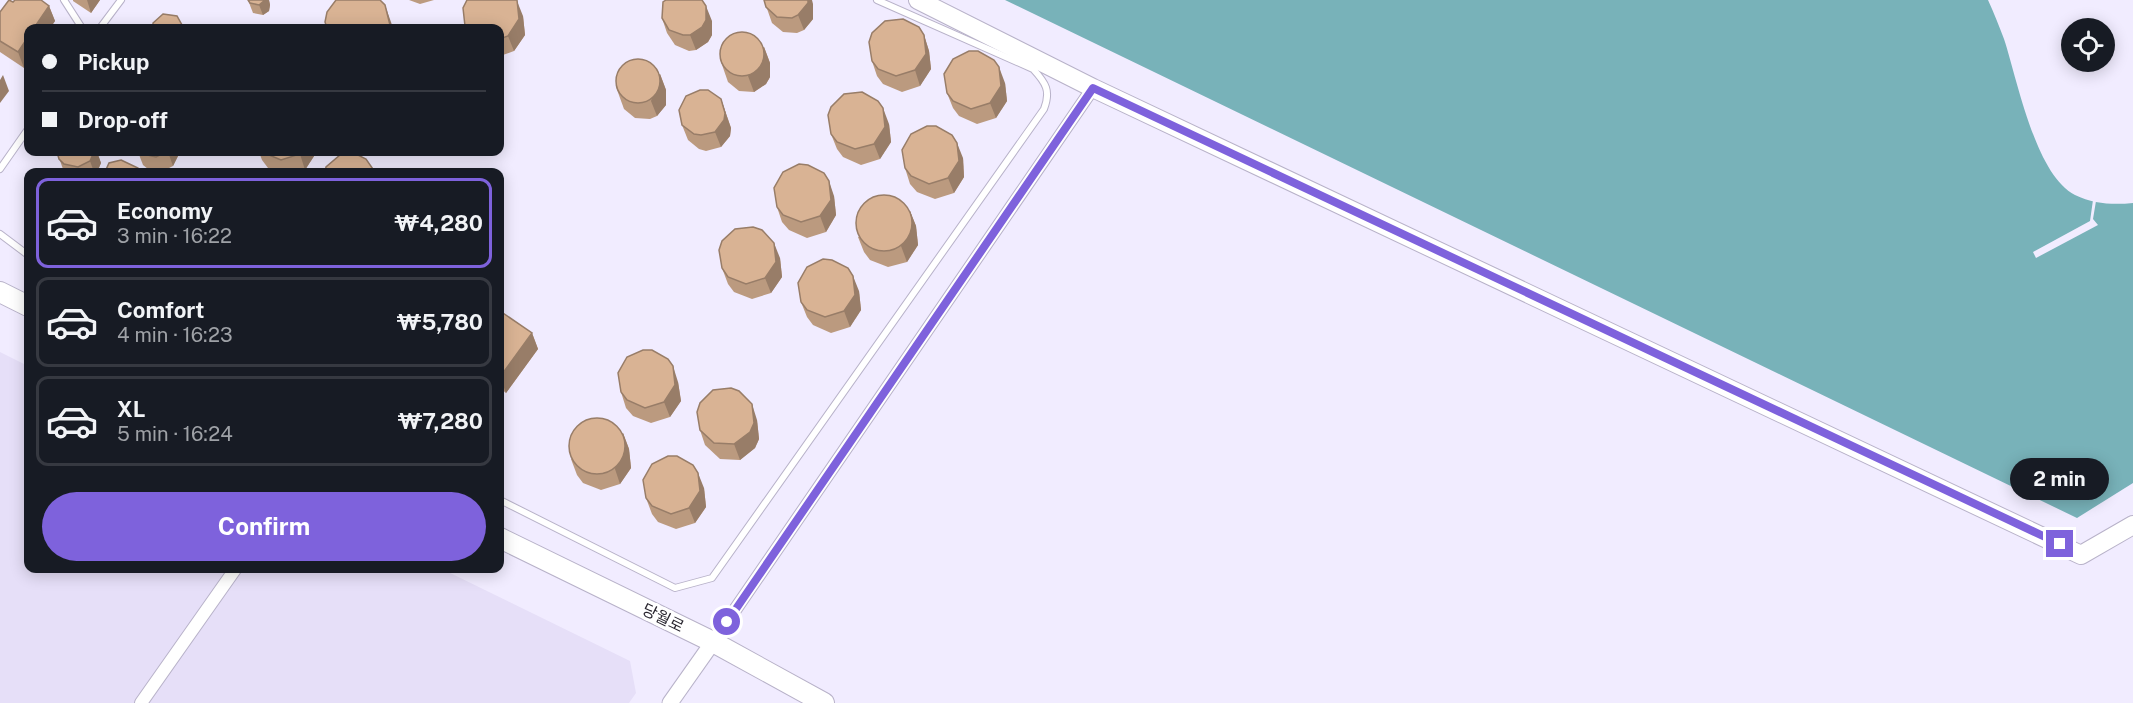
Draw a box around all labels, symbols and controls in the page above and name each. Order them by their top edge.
map controls [2061,18,2115,72]
button: locate [2061,18,2115,72]
text: Pickup [78,49,149,75]
text: Drop-off [78,107,168,133]
icon: car [45,196,99,250]
text: Economy [117,198,213,224]
text: ₩4,280 [395,210,483,236]
text: 3 min · 16:22 [117,224,232,248]
icon: car [45,295,99,349]
text: Comfort [117,297,204,323]
text: ₩5,780 [397,309,483,335]
text: 4 min · 16:23 [117,323,233,347]
icon: car [45,394,99,448]
text: XL [117,396,145,422]
text: ₩7,280 [398,408,483,434]
text: 5 min · 16:24 [117,422,233,446]
callout: 2 min [2010,457,2110,499]
text: 2 min [2033,467,2086,491]
button: Confirm [42,492,486,561]
route end [2046,530,2073,557]
street label: 당월로 [639,600,687,636]
route start [713,608,740,635]

